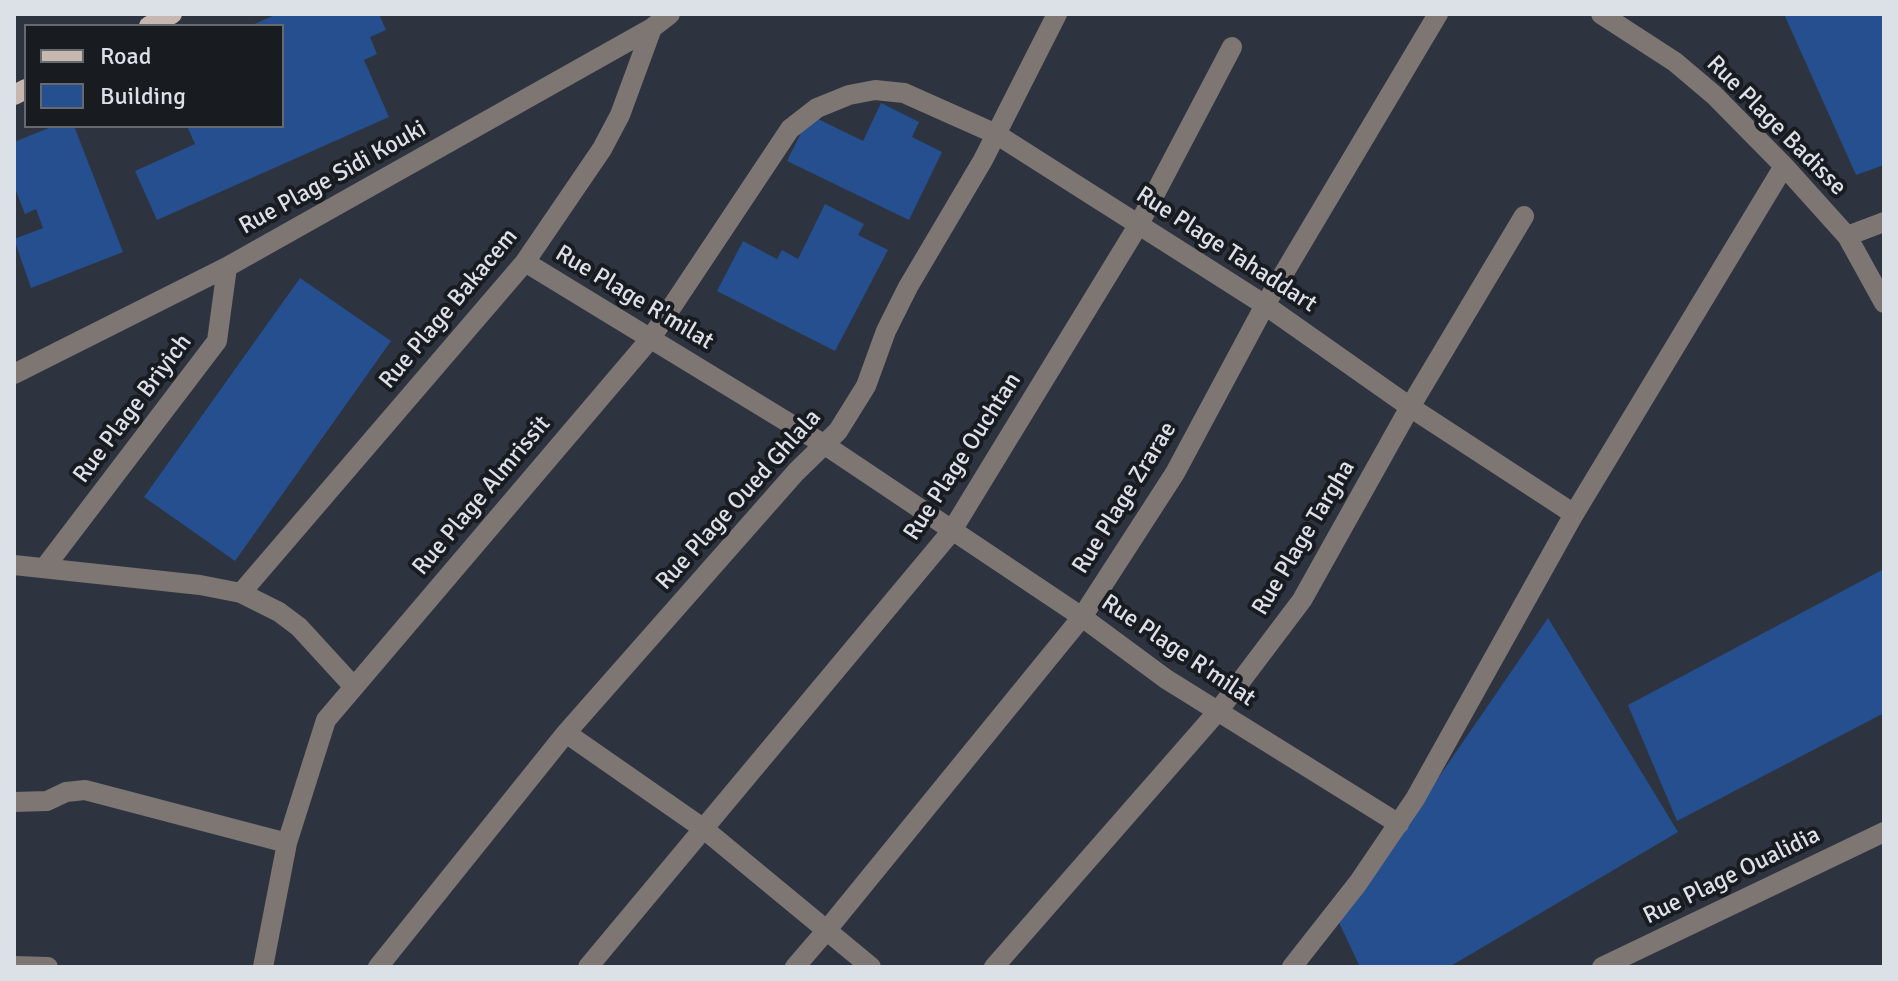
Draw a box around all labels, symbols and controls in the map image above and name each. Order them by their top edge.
legend [24,24,284,128]
text: Road [100,41,151,71]
street label: Rue Plage Badisse [1700,50,1852,202]
text: Building [100,81,186,111]
street label: Rue Plage Sidi Kouki [235,115,431,241]
street label: Rue Plage Tahaddart [1130,181,1322,319]
street label: Rue Plage Bakacem [374,223,524,395]
street label: Rue Plage R'milat [550,239,718,357]
street label: Rue Plage Briyich [68,329,198,489]
street label: Rue Plage Ouchtan [898,368,1028,546]
street label: Rue Plage Oued Ghlala [650,404,828,596]
street label: Rue Plage Almrissit [407,410,557,582]
street label: Rue Plage Zrarae [1067,417,1183,579]
street label: Rue Plage Targha [1246,455,1362,621]
street label: Rue Plage R'milat [1096,589,1260,713]
street label: Rue Plage Oualidia [1639,821,1825,931]

